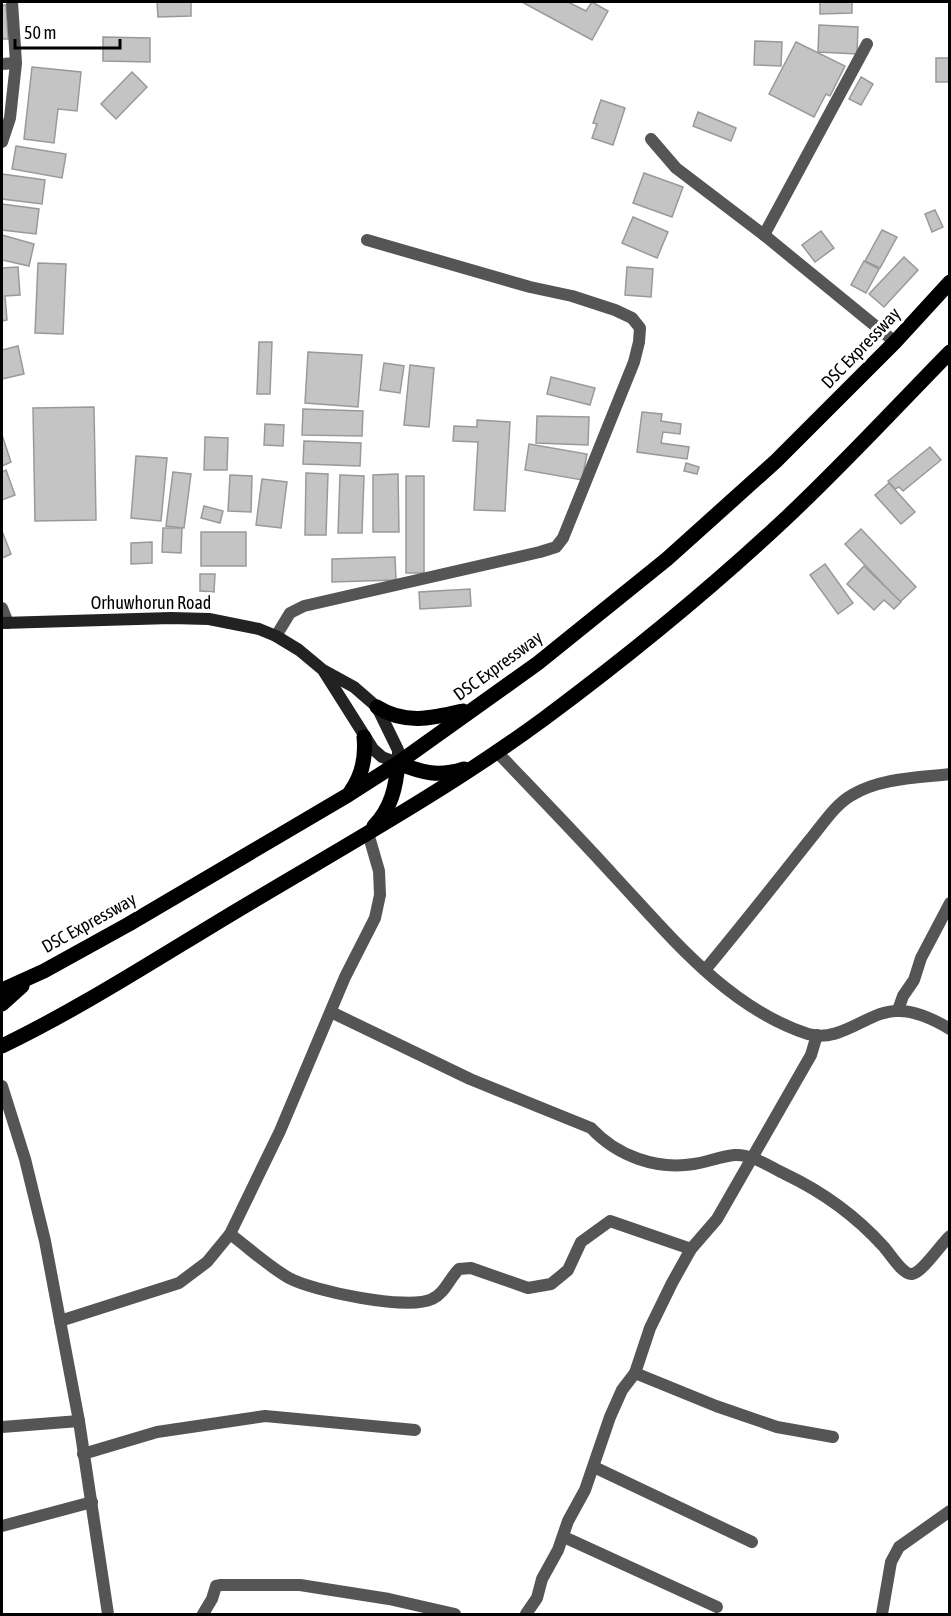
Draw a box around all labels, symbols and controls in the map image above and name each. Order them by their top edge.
scale bar [15,12,120,50]
text: 50 m [24,22,56,43]
street label: DSC Expressway [817,303,904,392]
street label: Orhuwhorun Road [91,592,211,613]
street label: DSC Expressway [449,626,546,705]
street label: DSC Expressway [38,888,139,957]

